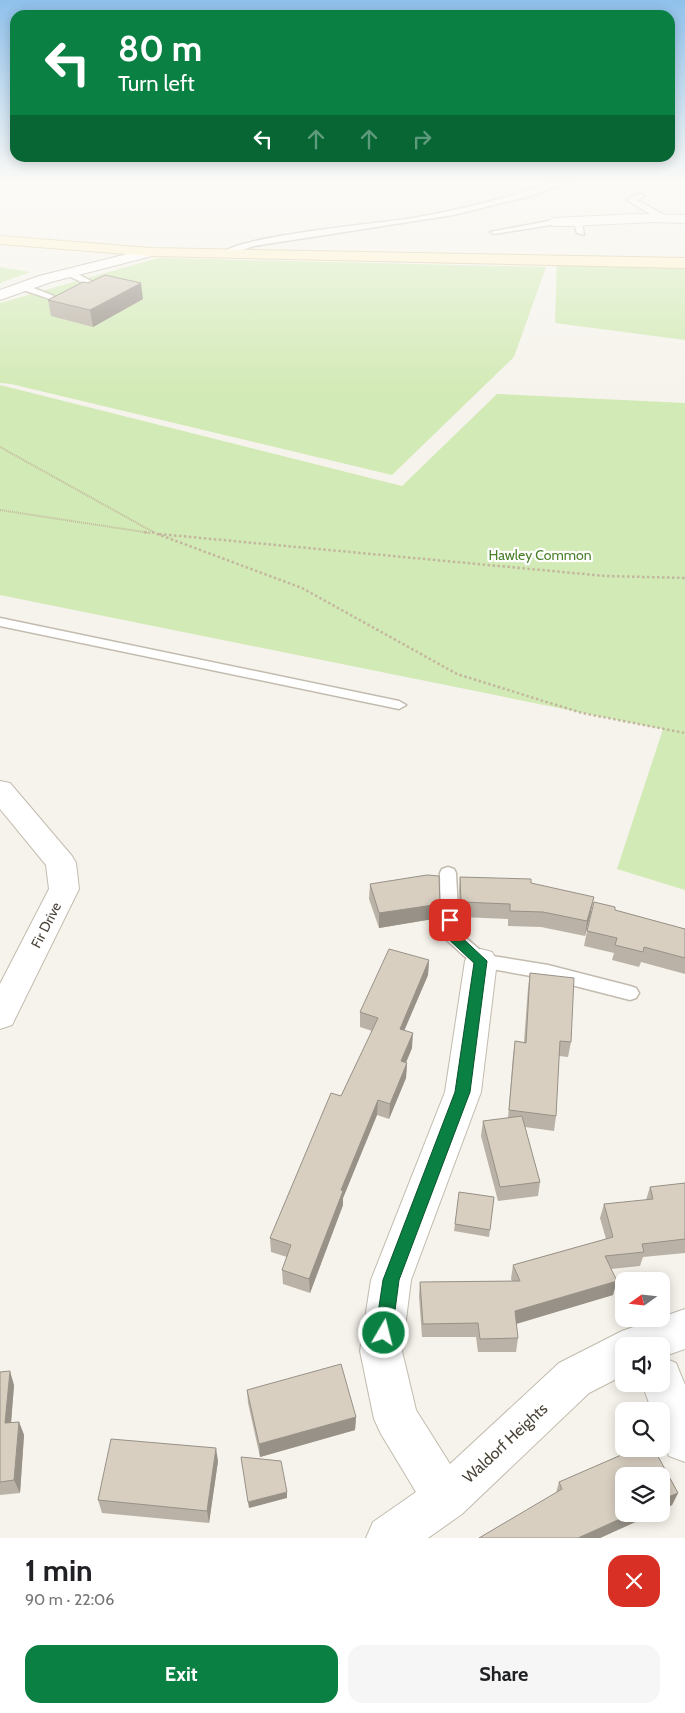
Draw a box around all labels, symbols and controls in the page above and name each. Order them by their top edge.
text: 80 m [118,27,202,70]
icon: left [35,30,100,95]
text: Turn left [118,70,195,97]
icon: left [249,125,277,153]
icon: ahead [302,125,330,153]
icon: ahead [355,125,383,153]
icon: right [408,125,436,153]
park label: Hawley Common [488,546,592,564]
street label: Fir Drive [27,899,65,951]
pin [429,899,471,941]
icon: arrive [436,906,464,934]
north arrow [615,1272,670,1328]
map controls [615,1272,670,1522]
position arrow [357,1306,409,1358]
button: sound [615,1337,670,1392]
street label: Waldorf Heights [459,1399,551,1487]
button: search [615,1402,670,1457]
button: layers [615,1467,670,1522]
text: 1 min [25,1552,93,1589]
button: close [608,1555,660,1607]
text: 90 m · 22:06 [25,1590,114,1609]
button: Exit [25,1645,338,1703]
button: Share [348,1645,660,1703]

